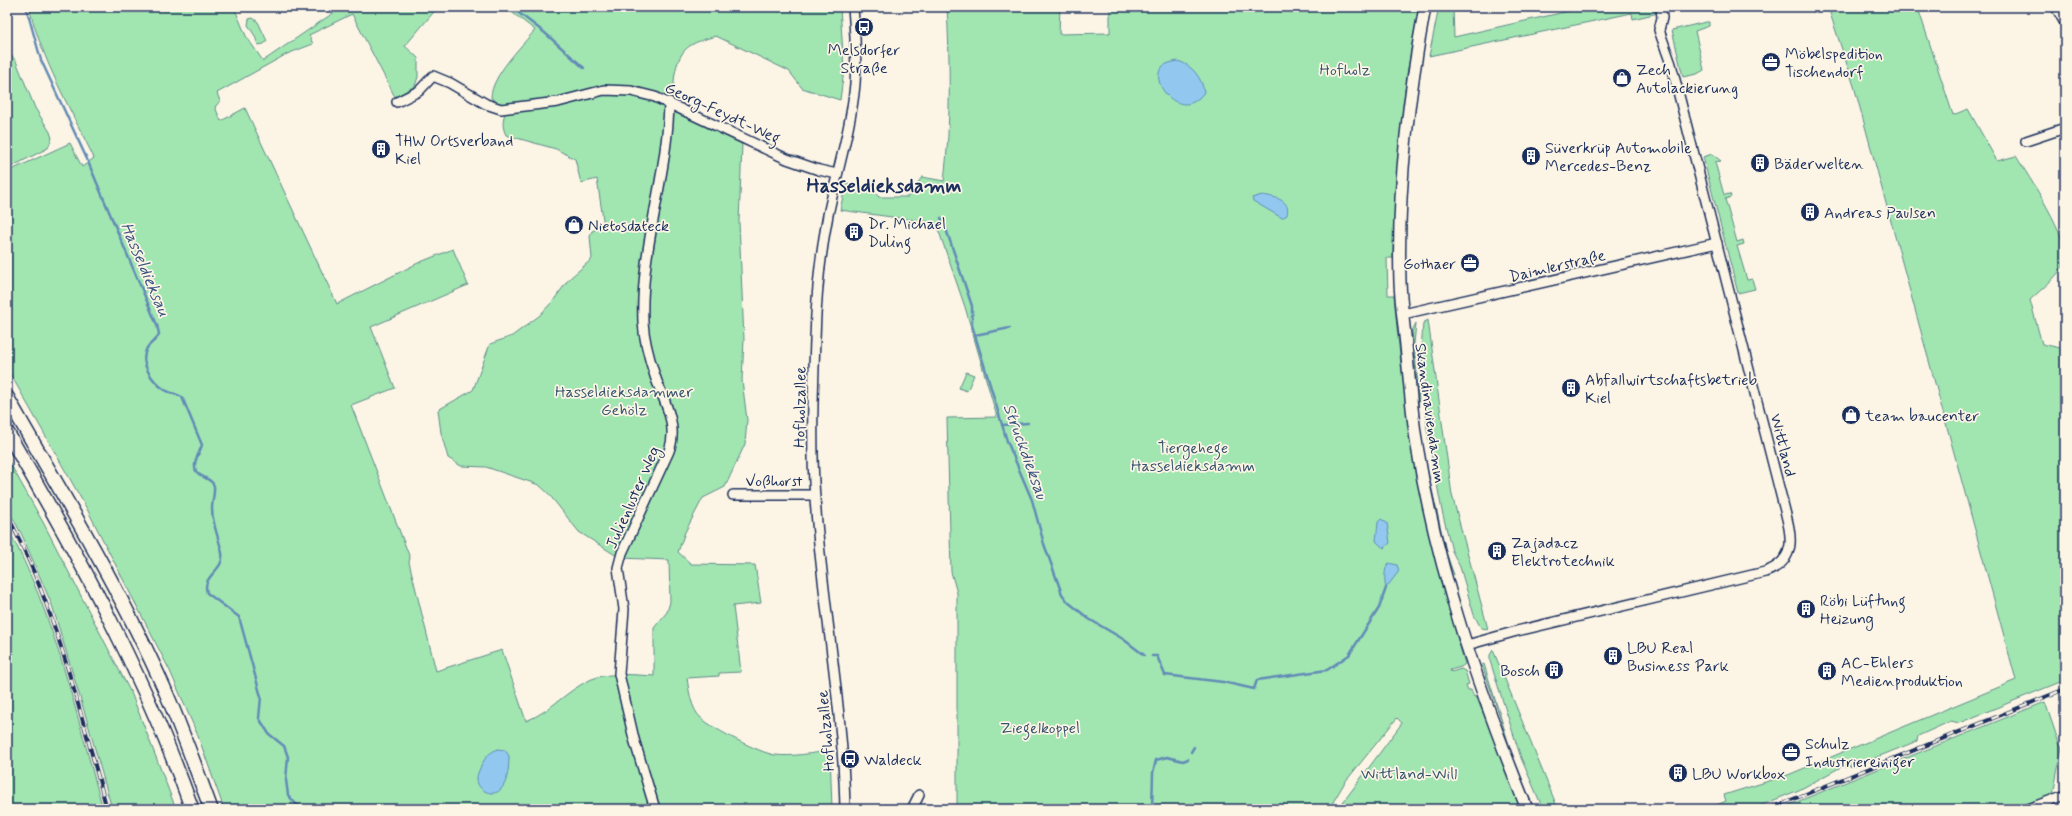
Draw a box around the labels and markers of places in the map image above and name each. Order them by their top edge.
bus stop icon: Melsdorfer Straße [853,16,875,38]
place label: Melsdorfer Straße [828,40,901,79]
place label: Möbelspedition Tischendorf [1785,44,1883,83]
office icon: Möbelspedition Tischendorf [1760,51,1782,73]
place label: Zech Autolackierung [1636,60,1738,99]
shop icon: Zech Autolackierung [1611,67,1633,89]
place label: THW Ortsverband Kiel [395,131,513,170]
building icon: THW Ortsverband Kiel [370,138,392,160]
place label: Süverkrüp Automobile Mercedes-Benz [1545,138,1692,177]
building icon: Süverkrüp Automobile Mercedes-Benz [1520,145,1542,167]
building icon: Bäderwelten [1749,152,1771,174]
place label: Bäderwelten [1774,154,1864,175]
building icon: Andreas Paulsen [1799,201,1821,223]
place label: Andreas Paulsen [1824,203,1936,224]
shop icon: Nietosdateck [563,214,585,236]
place label: Dr. Michael Duling [868,214,946,254]
place label: Nietosdateck [588,216,669,237]
building icon: Dr. Michael Duling [843,221,865,243]
office icon: Gothaer [1459,252,1481,274]
place label: Gothaer [1403,254,1456,275]
place label: Abfallwirtschaftsbetrieb Kiel [1585,370,1758,409]
building icon: Abfallwirtschaftsbetrieb Kiel [1560,377,1582,399]
shop icon: team baucenter [1840,404,1862,426]
place label: team baucenter [1864,406,1980,427]
place label: Zajadacz Elektrotechnik [1511,533,1615,572]
building icon: Zajadacz Elektrotechnik [1486,540,1508,562]
place label: Röbi Lüftung Heizung [1820,591,1906,631]
building icon: Röbi Lüftung Heizung [1795,598,1817,620]
place label: LBU Real Business Park [1627,638,1729,677]
building icon: LBU Real Business Park [1602,645,1624,667]
place label: AC-Ehlers Medienproduktion [1841,653,1963,692]
building icon: Bosch [1543,659,1565,681]
building icon: AC-Ehlers Medienproduktion [1816,660,1838,682]
place label: Bosch [1500,661,1540,682]
place label: Schulz Industriereiniger [1805,734,1915,774]
office icon: Schulz Industriereiniger [1780,741,1802,763]
bus stop icon: Waldeck [839,748,861,770]
place label: Waldeck [864,750,922,771]
building icon: LBU Workbox [1667,762,1689,784]
place label: LBU Workbox [1692,764,1786,785]

